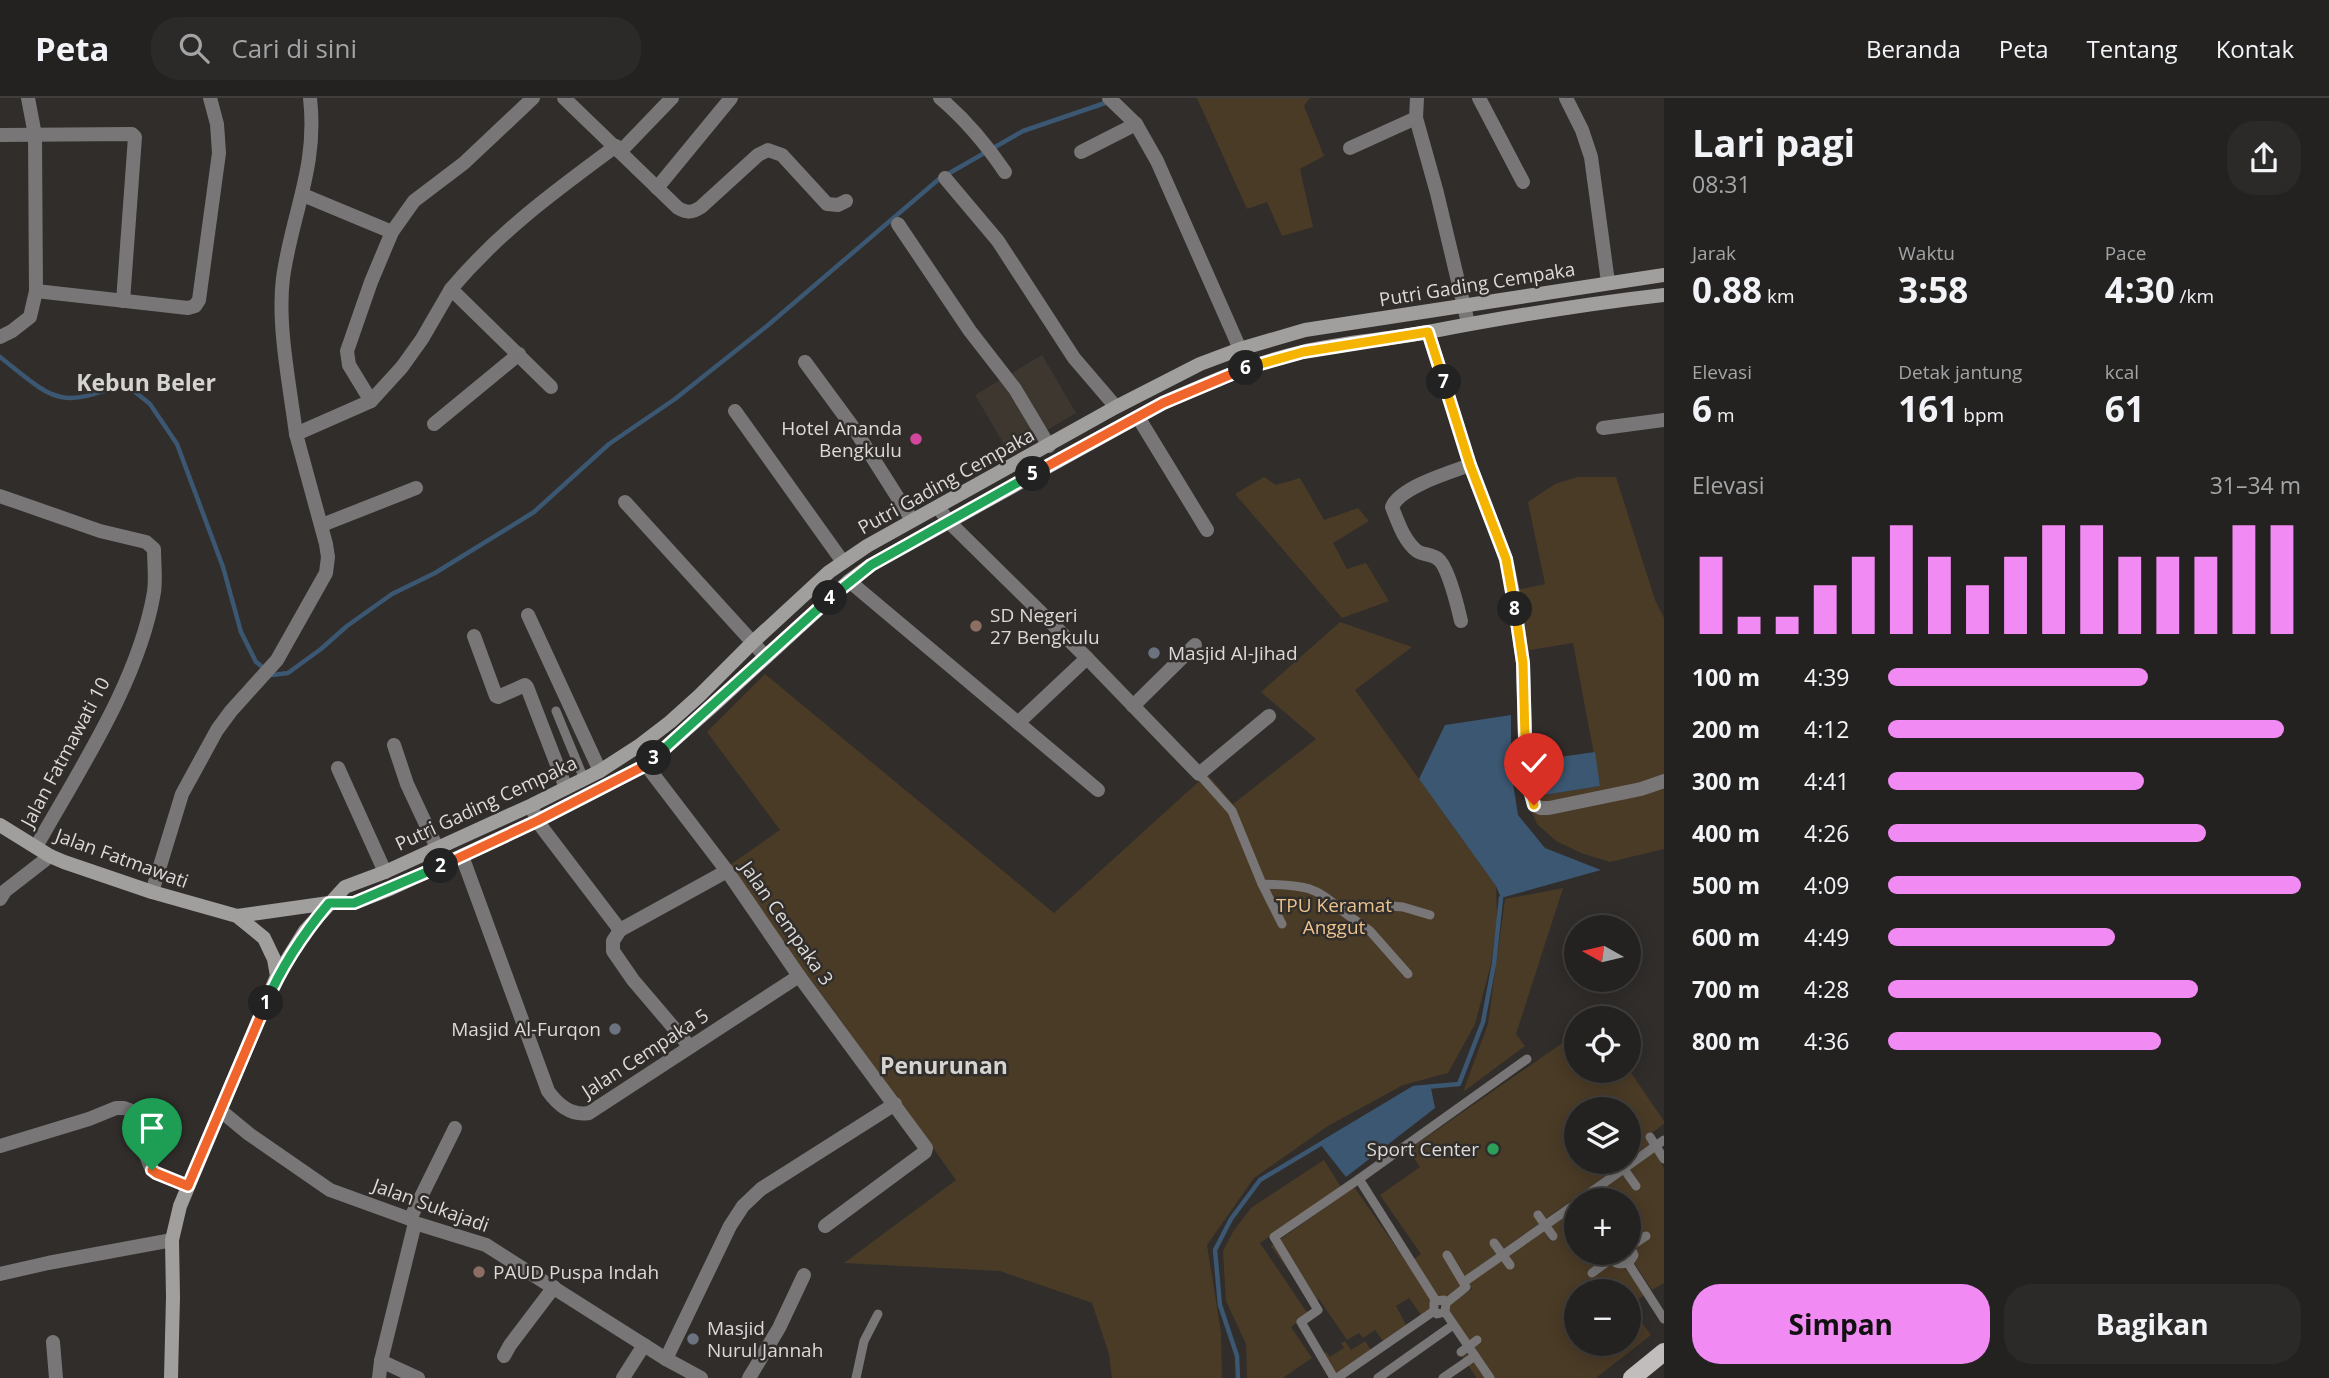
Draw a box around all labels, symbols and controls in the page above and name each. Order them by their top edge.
search box [151,17,641,80]
text: Peta [35,26,109,71]
icon: search [175,29,213,67]
text: Cari di sini [231,30,357,66]
text: Beranda [1866,32,1961,65]
text: Peta [1999,32,2049,65]
text: Tentang [2087,32,2178,65]
text: Kontak [2216,32,2294,65]
text: Lari pagi [1692,116,1855,168]
button: share [2227,121,2301,195]
text: 08:31 [1692,168,1751,200]
text: Jarak [1692,240,1736,266]
text: Waktu [1898,240,1955,266]
text: Pace [2105,240,2146,266]
street label: Putri Gading Cempaka [1377,256,1577,312]
text: 0.88 [1692,266,1762,313]
text: 3:58 [1898,266,1968,313]
text: 4:30 [2105,266,2175,313]
text: km [1762,283,1795,309]
text: /km [2175,283,2214,309]
pin: 6 [1228,350,1264,386]
text: 6 [1240,354,1251,380]
text: Elevasi [1692,359,1752,385]
text: Detak jantung [1898,359,2022,385]
text: kcal [2105,359,2139,385]
pin: 7 [1426,364,1462,400]
district label: Kebun Beler [76,366,216,398]
text: 7 [1438,368,1449,394]
text: 6 [1692,385,1712,432]
text: 161 [1898,385,1958,432]
text: 61 [2105,385,2145,432]
text: m [1712,402,1735,428]
text: bpm [1958,402,2004,428]
place label: Hotel Ananda Bengkulu [781,415,902,463]
street label: Putri Gading Cempaka [853,422,1039,540]
marker: Hotel Ananda Bengkulu [908,431,924,447]
pin: 5 [1016,456,1050,492]
text: 5 [1027,460,1038,486]
text: Elevasi [1692,469,1765,501]
text: 31–34 m [2210,469,2301,501]
pin: 4 [812,580,848,616]
text: 4 [824,584,835,610]
pin: 8 [1498,592,1532,626]
text: 8 [1509,595,1520,621]
place label: SD Negeri 27 Bengkulu [990,602,1100,650]
marker: SD Negeri 27 Bengkulu [968,618,984,634]
place label: Masjid Al-Jihad [1168,640,1298,666]
marker: Masjid Al-Jihad [1146,645,1162,661]
text: 100 m [1692,661,1760,693]
text: 4:39 [1804,661,1850,693]
street label: Jalan Fatmawati 10 [14,672,116,833]
text: 200 m [1692,713,1760,745]
text: 4:12 [1804,713,1850,745]
pin [1504,733,1564,805]
pin: 3 [636,740,672,776]
text: 3 [648,744,659,770]
icon: check [1515,744,1553,782]
street label: Putri Gading Cempaka [391,749,581,857]
text: 300 m [1692,765,1760,797]
text: 4:41 [1804,765,1850,797]
text: 400 m [1692,817,1760,849]
text: 4:26 [1804,817,1850,849]
street label: Jalan Fatmawati [50,821,192,894]
pin: 2 [424,848,458,884]
text: 2 [435,852,446,878]
street label: Jalan Cempaka 3 [733,854,840,990]
text: 500 m [1692,869,1760,901]
text: 4:09 [1804,869,1850,901]
park label: TPU Keramat Anggut [1276,892,1392,940]
north arrow [1564,915,1642,992]
map controls [1564,915,1641,1356]
text: 600 m [1692,921,1760,953]
text: 4:49 [1804,921,1850,953]
text: 700 m [1692,973,1760,1005]
text: 4:28 [1804,973,1850,1005]
pin: 1 [248,986,284,1020]
text: 1 [260,989,271,1015]
street label: Jalan Cempaka 5 [575,1002,713,1105]
button: locate [1564,1006,1641,1083]
place label: Masjid Al-Furqon [451,1016,601,1042]
marker: Masjid Al-Furqon [607,1021,623,1037]
text: 800 m [1692,1025,1760,1057]
text: 4:36 [1804,1025,1850,1057]
district label: Penurunan [880,1049,1008,1081]
button: layers [1564,1097,1641,1174]
pin [122,1098,182,1170]
icon: arrive [133,1109,171,1147]
place label: Sport Center [1367,1136,1479,1162]
marker: Sport Center [1485,1141,1501,1157]
street label: Jalan Sukajadi [367,1171,493,1238]
button: + [1564,1188,1641,1265]
place label: PAUD Puspa Indah [493,1259,659,1285]
marker: PAUD Puspa Indah [471,1264,487,1280]
button: − [1564,1279,1641,1356]
button: Simpan [1692,1284,1990,1364]
button: Bagikan [2004,1284,2301,1364]
place label: Masjid Nurul Jannah [707,1315,823,1363]
marker: Masjid Nurul Jannah [685,1331,701,1347]

